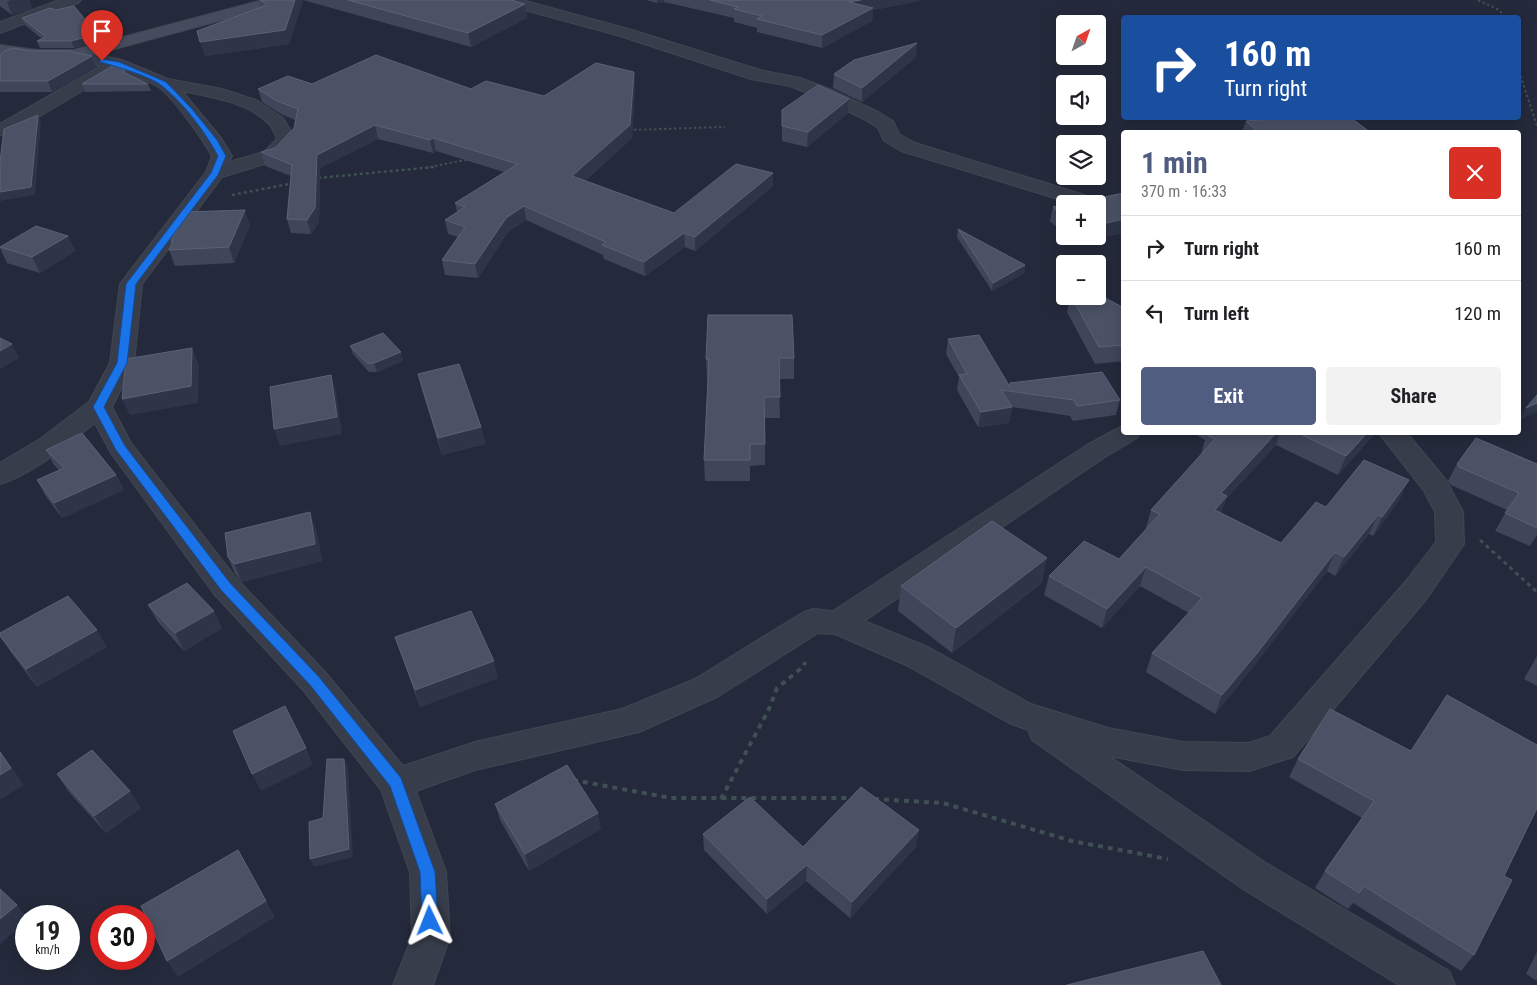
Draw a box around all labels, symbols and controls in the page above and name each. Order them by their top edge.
pin [81,10,123,61]
north arrow [1056,15,1106,65]
map controls [1056,15,1106,305]
icon: arrive [88,17,116,45]
text: 160 m [1224,34,1311,75]
icon: right [1141,35,1206,100]
button: sound [1056,75,1106,125]
text: Turn right [1224,76,1307,101]
button: layers [1056,135,1106,185]
text: 1 min [1141,145,1208,180]
button: close [1449,147,1501,199]
text: 370 m · 16:33 [1141,182,1227,201]
button: + [1056,195,1106,245]
icon: right [1141,234,1169,262]
text: Turn right [1184,237,1259,260]
text: 160 m [1454,237,1501,260]
button: − [1056,255,1106,305]
icon: left [1141,299,1169,327]
text: Turn left [1184,302,1249,325]
text: 120 m [1454,302,1501,325]
button: Exit [1141,367,1316,425]
button: Share [1326,367,1501,425]
position arrow [403,894,455,946]
speed limit sign: 30 [90,905,155,970]
text: 19 [35,917,60,946]
text: km/h [35,943,60,957]

